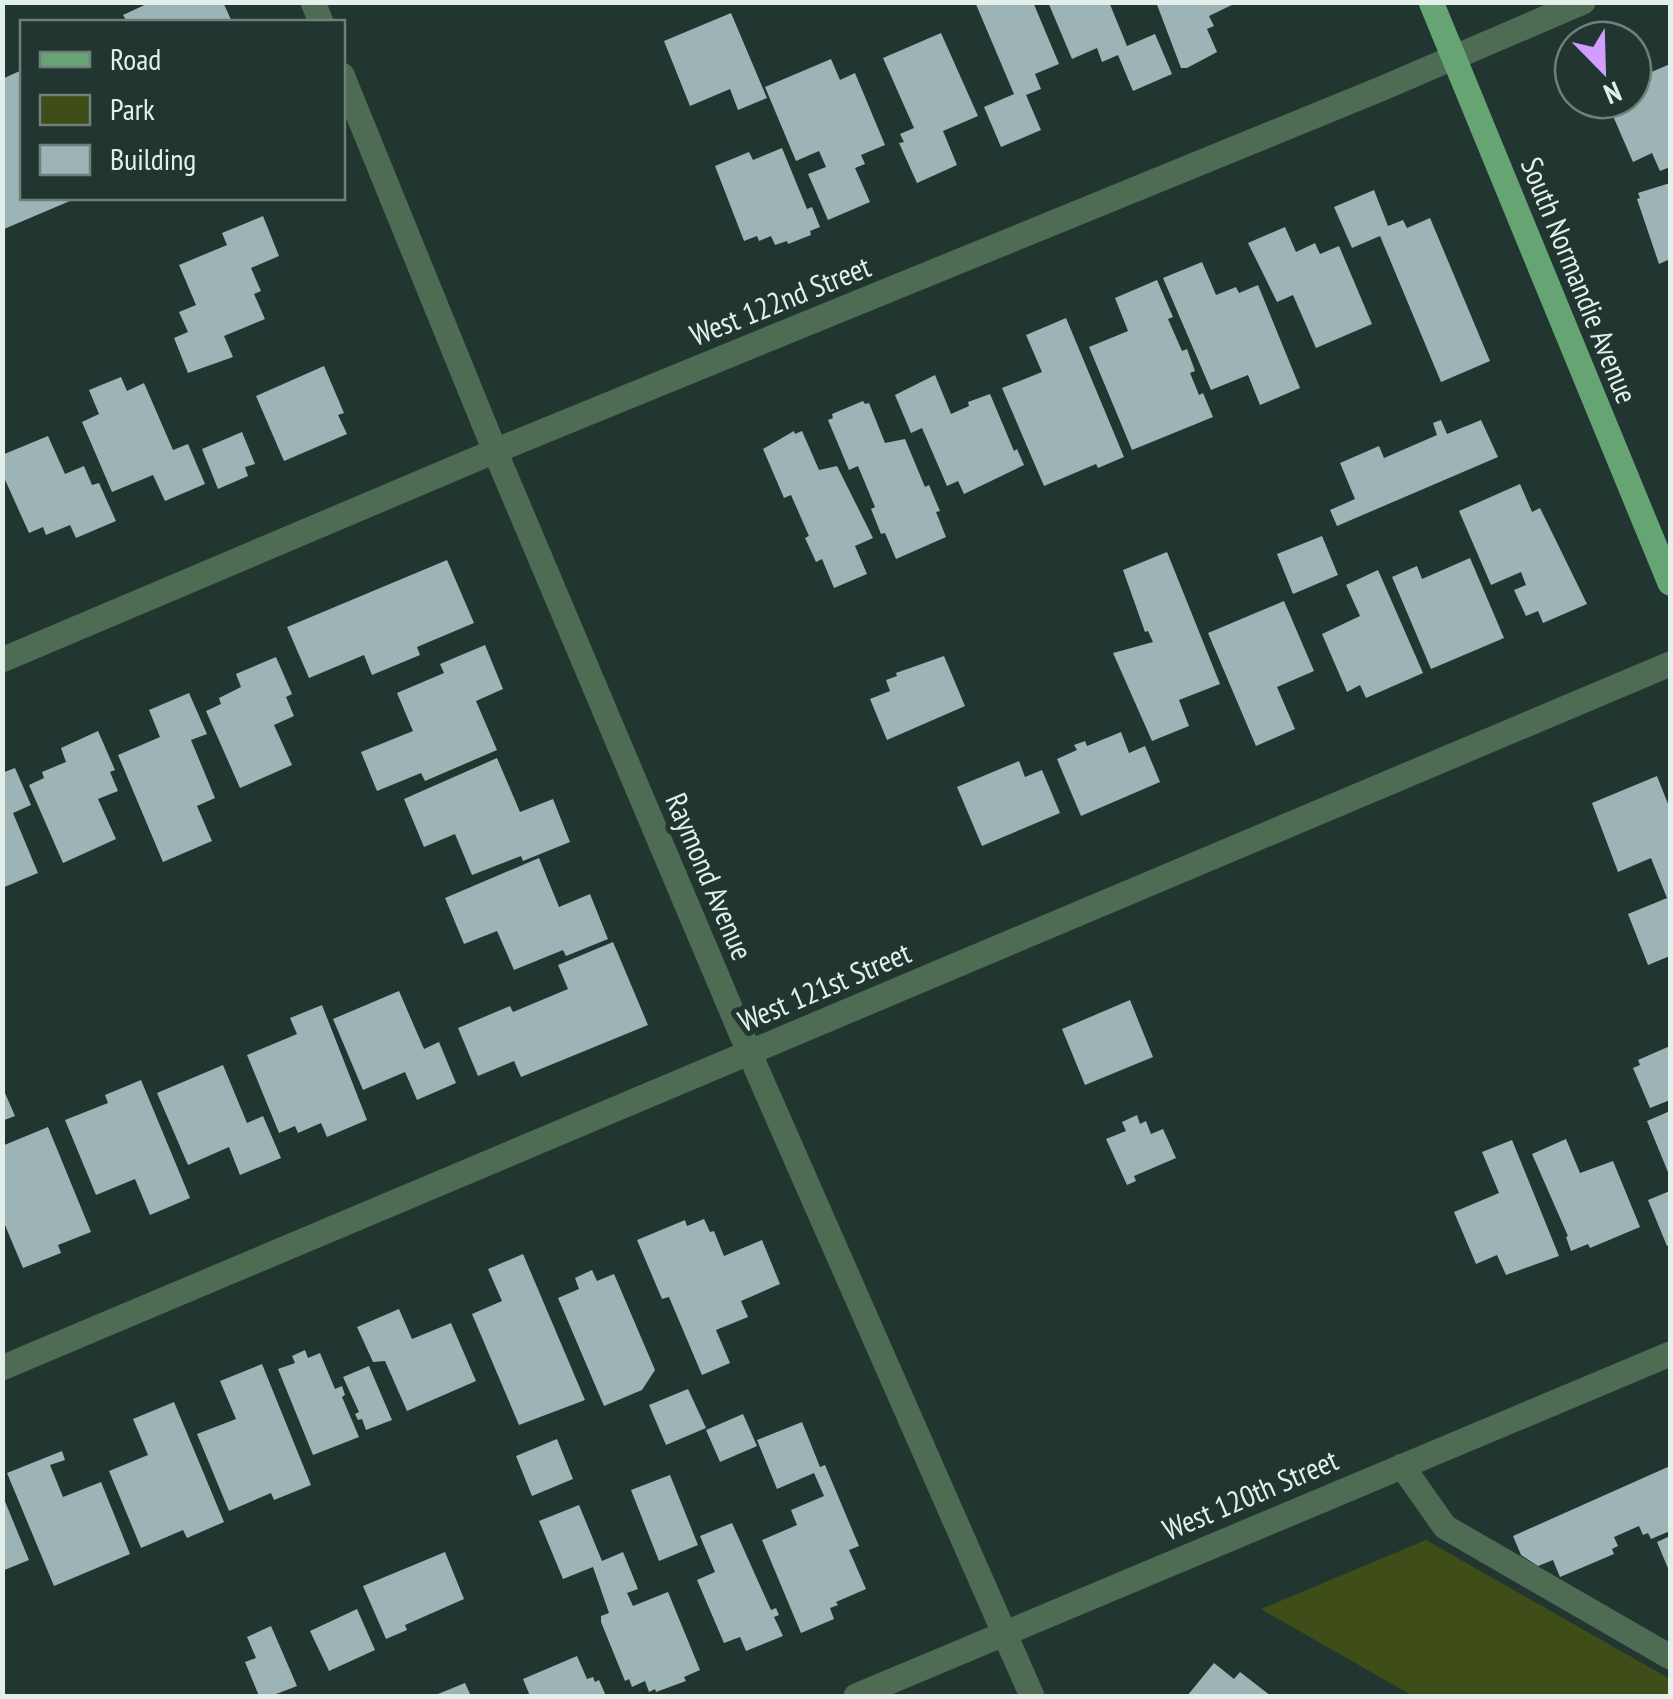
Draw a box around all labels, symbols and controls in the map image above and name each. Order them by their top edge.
legend [20,20,345,200]
north arrow [1553,20,1653,120]
text: Road [110,39,161,78]
text: N [1599,73,1627,113]
text: Park [110,89,155,128]
text: Building [110,139,196,178]
street label: South Normandie Avenue [1513,151,1647,409]
street label: West 122nd Street [684,246,877,354]
street label: Raymond Avenue [657,787,763,965]
street label: West 121st Street [732,932,917,1040]
street label: West 120th Street [1156,1439,1344,1548]

